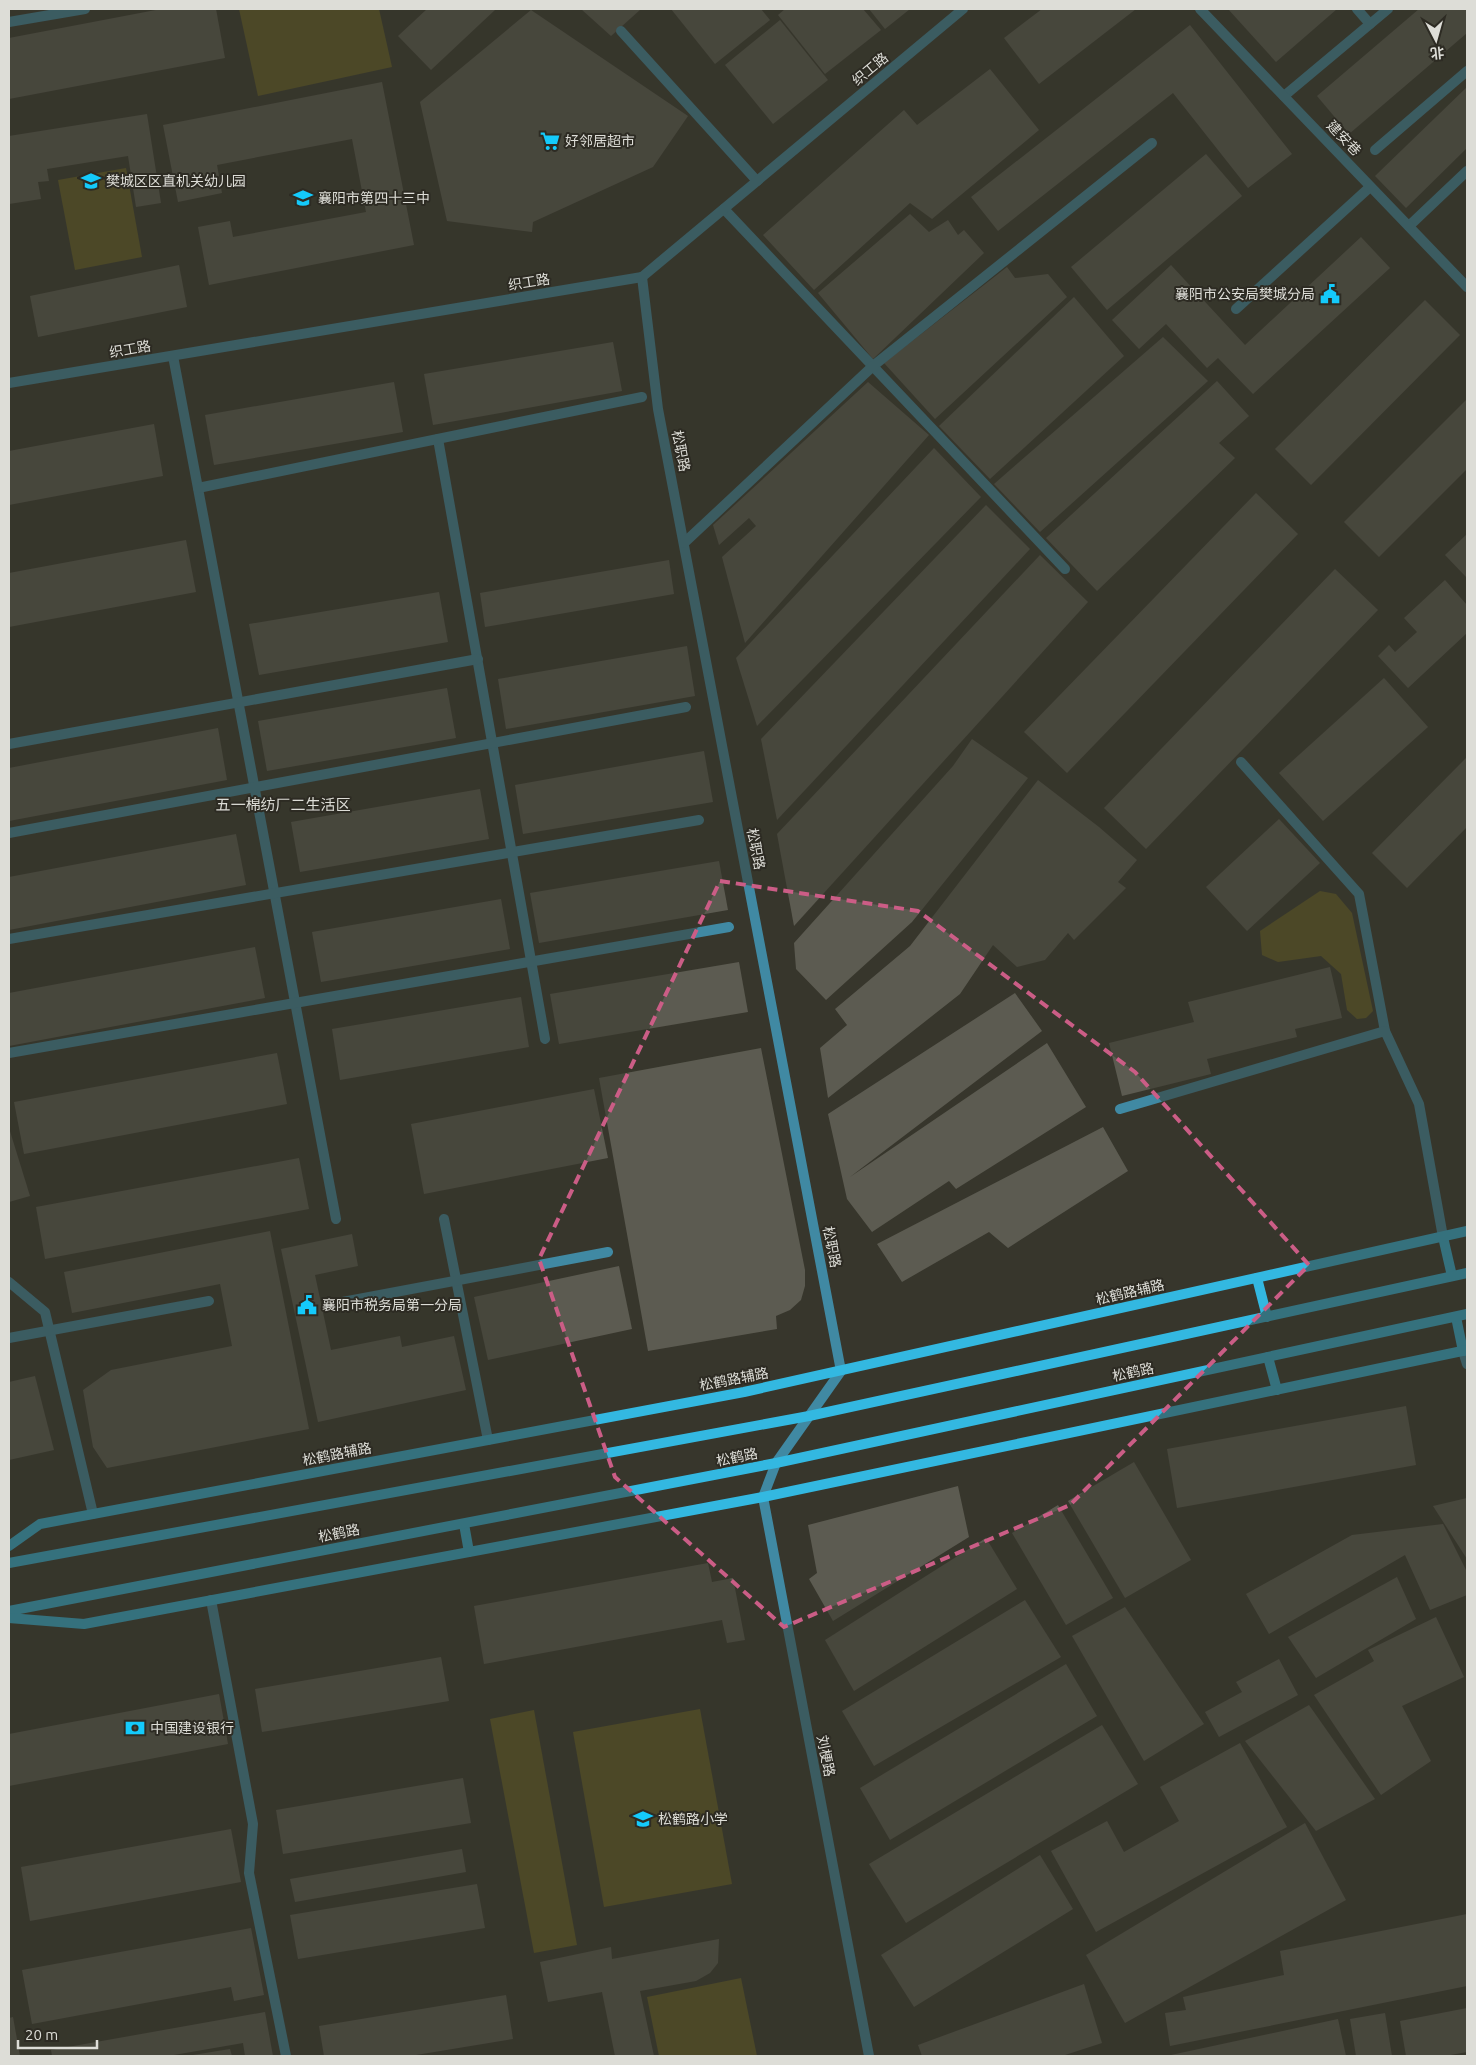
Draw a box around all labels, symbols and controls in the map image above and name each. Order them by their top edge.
north arrow [1411,15,1461,65]
text: 北 [1430,44,1445,62]
street label: 织工路 [849,49,891,89]
street label: 建安巷 [1324,117,1364,159]
supermarket icon: 好邻居超市 [539,130,561,152]
place label: 好邻居超市 [565,133,635,149]
school or university icon: 樊城区区直机关幼儿园 [80,170,102,192]
place label: 樊城区区直机关幼儿园 [106,173,246,189]
school or university icon: 襄阳市第四十三中 [292,187,314,209]
place label: 襄阳市第四十三中 [318,190,430,206]
street label: 织工路 [507,271,551,293]
public building icon: 襄阳市公安局樊城分局 [1319,283,1341,305]
place label: 襄阳市公安局樊城分局 [1175,286,1315,302]
street label: 织工路 [108,337,152,361]
street label: 松职路 [669,429,693,473]
district label: 五一棉纺厂二生活区 [215,796,351,813]
street label: 松职路 [744,827,768,871]
street label: 松职路 [820,1225,844,1269]
street label: 松鹤路辅路 [1094,1276,1166,1308]
public building icon: 襄阳市税务局第一分局 [296,1294,318,1316]
place label: 襄阳市税务局第一分局 [322,1297,462,1313]
street label: 松鹤路 [1111,1360,1155,1384]
street label: 松鹤路辅路 [698,1364,770,1394]
street label: 松鹤路辅路 [301,1439,373,1469]
street label: 松鹤路 [715,1445,759,1469]
street label: 松鹤路 [317,1521,361,1545]
bank icon: 中国建设银行 [124,1717,146,1739]
place label: 中国建设银行 [150,1720,234,1736]
street label: 刘梗路 [814,1734,838,1778]
school or university icon: 松鹤路小学 [632,1808,654,1830]
place label: 松鹤路小学 [658,1811,728,1827]
scale bar [18,2018,96,2050]
text: 20 m [25,2026,58,2043]

